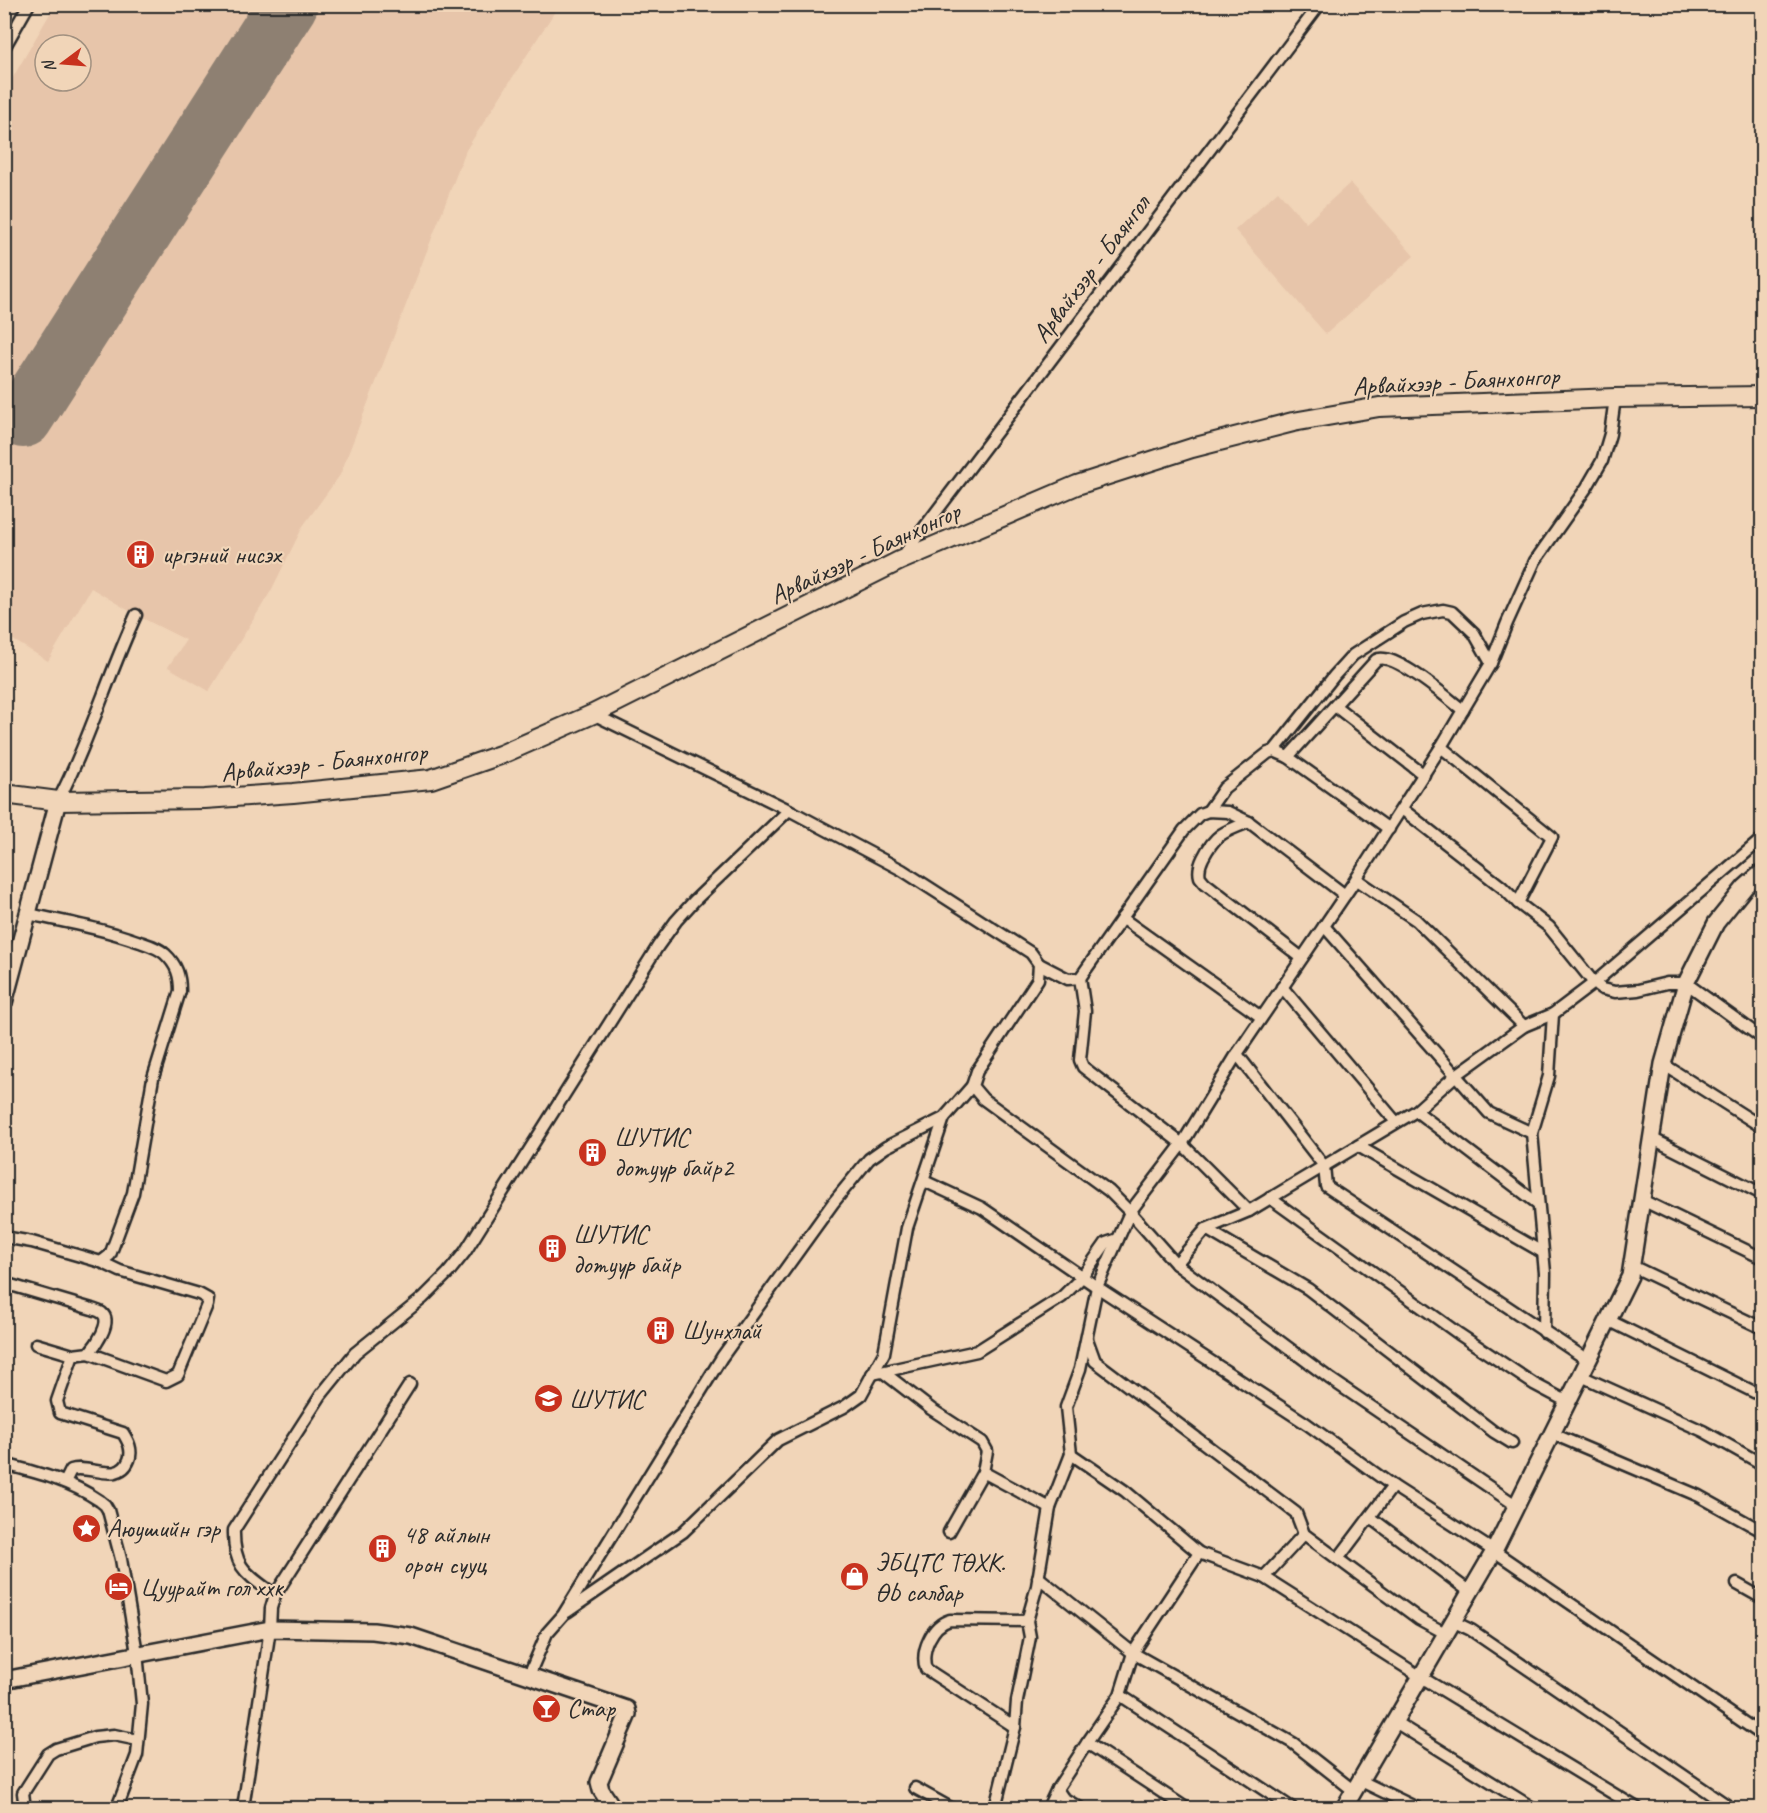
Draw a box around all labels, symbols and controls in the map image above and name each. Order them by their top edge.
north arrow [33,33,93,93]
text: N [38,56,61,74]
street label: Арвайхээр - Баянгол [1025,187,1159,349]
street label: Арвайхээр - Баянхонгор [1352,359,1562,403]
street label: Арвайхээр - Баянхонгор [764,493,968,612]
building icon: иргэний нисэх [125,538,157,570]
place label: иргэний нисэх [162,538,283,571]
street label: Арвайхээр - Баянхонгор [219,735,431,789]
place label: ШУТИС дотуур байр2 [614,1121,735,1184]
building icon: ШУТИС дотуур байр2 [577,1136,609,1168]
place label: ШУТИС дотуур байр [573,1218,682,1281]
building icon: ШУТИС дотуур байр [536,1233,568,1265]
building icon: Шунхлай [645,1314,677,1346]
place label: Шунхлай [682,1314,763,1347]
school or university icon: ШУТИС [532,1383,564,1415]
place label: ШУТИС [569,1383,647,1416]
place icon: Аюушийн гэр [70,1512,102,1544]
place label: Аюушийн гэр [107,1512,221,1545]
place label: 48 айлын орон сууц [403,1518,491,1581]
building icon: 48 айлын орон сууц [366,1533,398,1565]
place label: ЭБЦТС ТӨХК. ӨЬ салбар [875,1546,1006,1609]
shop icon: ЭБЦТС ТӨХК. ӨЬ салбар [838,1561,870,1593]
hotel icon: Цуурайт гол ххк [103,1571,135,1603]
place label: Цуурайт гол ххк [140,1571,284,1604]
bar icon: Стар [530,1692,562,1724]
place label: Стар [567,1692,617,1725]

